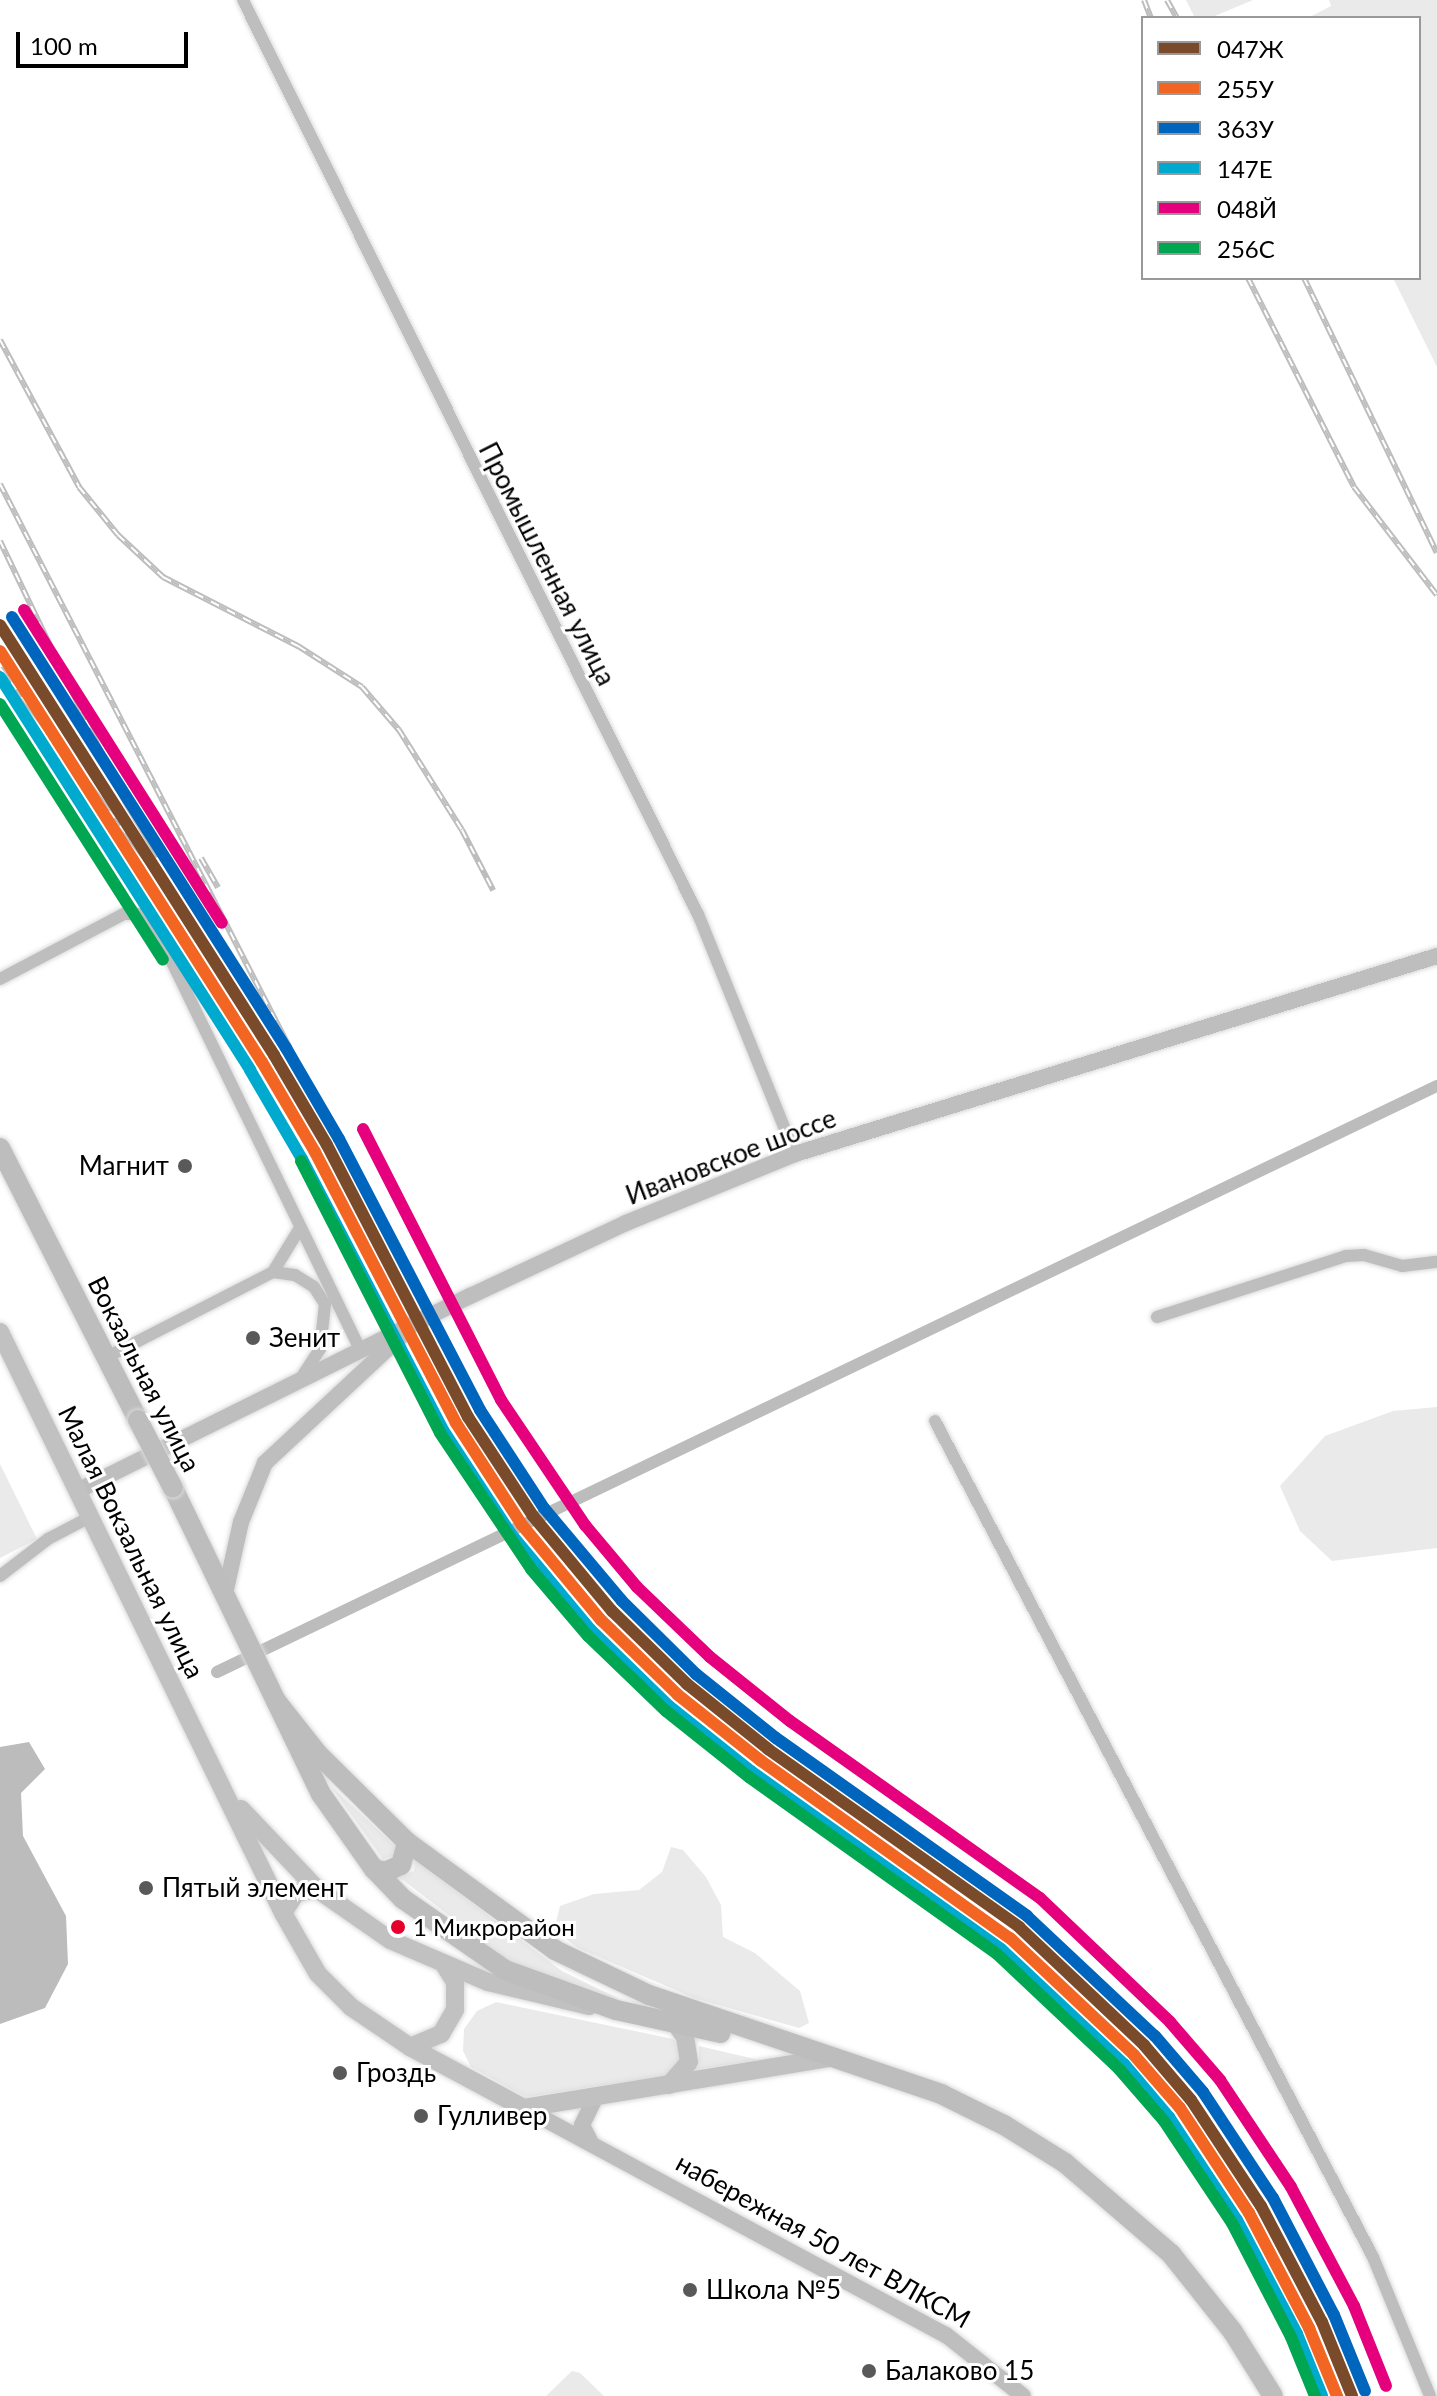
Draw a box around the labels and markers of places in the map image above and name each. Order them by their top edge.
place label: Магнит [79,1150,169,1182]
marker: Магнит [176,1157,194,1175]
place label: Зенит [269,1322,340,1354]
marker: Зенит [244,1329,262,1347]
place label: Пятый элемент [162,1872,348,1904]
marker: Пятый элемент [137,1879,155,1897]
place label: 1 Микрорайон [413,1913,575,1941]
marker: 1 Микрорайон [390,1919,406,1935]
place label: Гроздь [356,2057,436,2089]
marker: Гроздь [331,2064,349,2082]
place label: Гулливер [437,2100,547,2132]
marker: Гулливер [412,2107,430,2125]
place label: Школа №5 [706,2274,841,2306]
marker: Школа №5 [681,2281,699,2299]
place label: Балаково 15 [885,2355,1034,2387]
marker: Балаково 15 [860,2362,878,2380]

